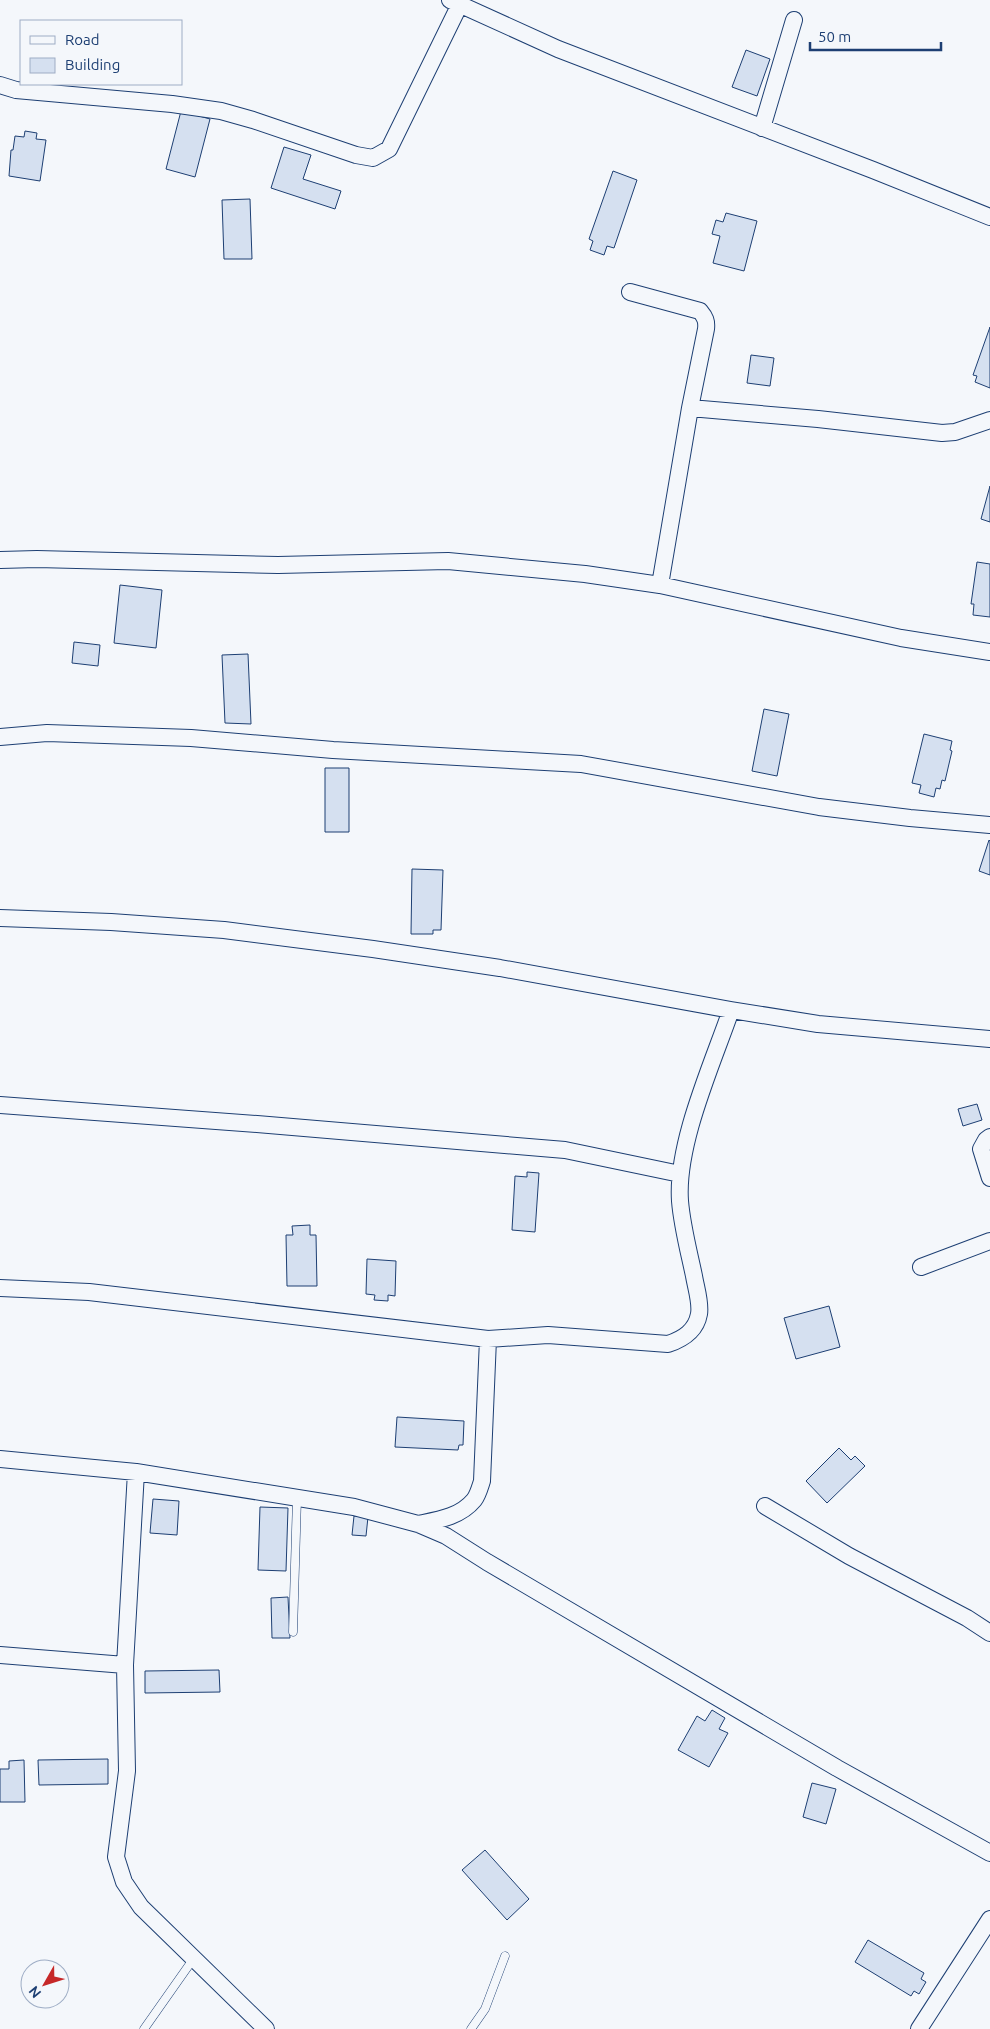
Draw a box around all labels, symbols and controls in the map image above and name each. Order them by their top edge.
legend [20,20,182,85]
scale bar [810,20,941,52]
text: 50 m [818,28,851,45]
text: Road [65,31,100,48]
text: Building [65,56,120,73]
north arrow [20,1959,70,2009]
text: N [25,1983,44,2001]

